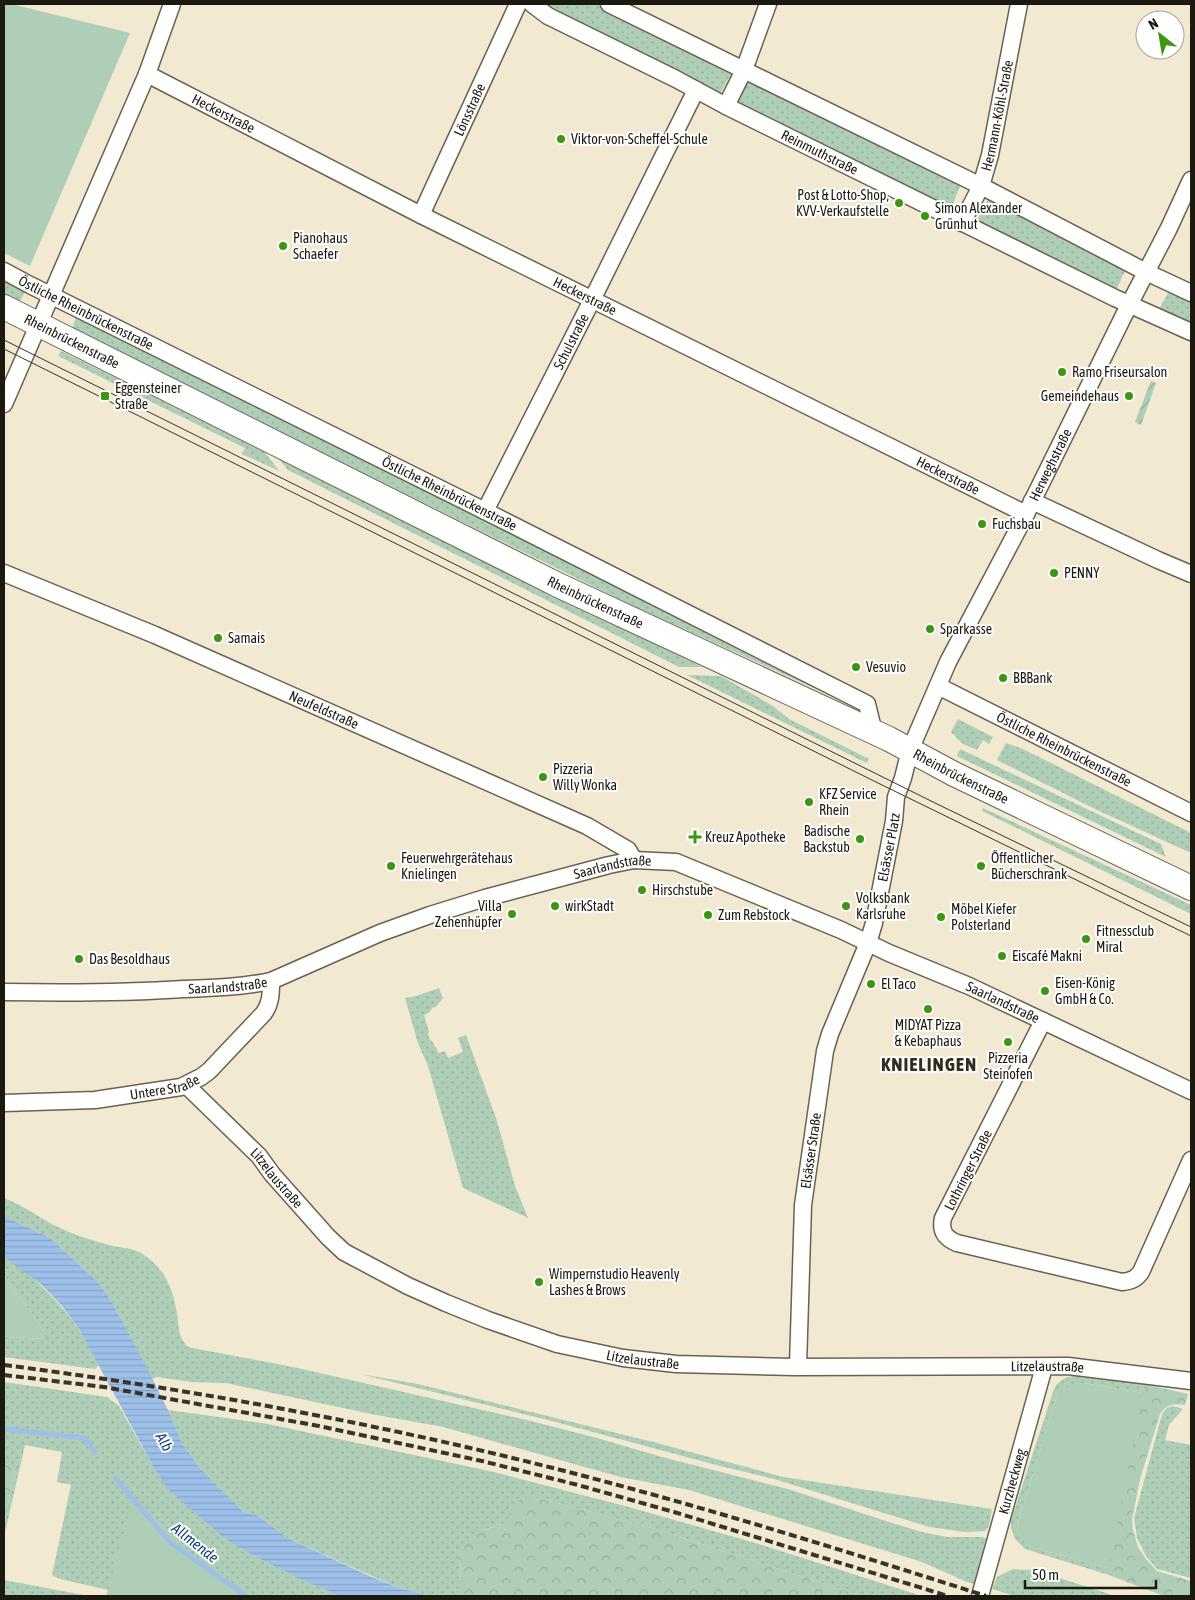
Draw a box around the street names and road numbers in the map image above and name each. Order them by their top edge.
street label: Hermann-Köhl-Straße [978,59,1016,173]
street label: Lönsstraße [450,81,488,138]
street label: Heckerstraße [189,91,258,136]
street label: Reinmuthstraße [779,127,861,178]
street label: Östliche Rheinbrückenstraße [16,272,156,354]
street label: Heckerstraße [551,274,619,318]
street label: Rheinbrückenstraße [22,310,122,372]
street label: Schulstraße [550,311,592,372]
street label: Herweghstraße [1026,426,1075,503]
street label: Östliche Rheinbrückenstraße [379,453,520,534]
street label: Heckerstraße [914,453,982,498]
street label: Rheinbrückenstraße [545,573,646,632]
street label: Neufeldstraße [287,687,361,732]
street label: Östliche Rheinbrückenstraße [994,709,1134,790]
street label: Rheinbrückenstraße [911,746,1011,807]
street label: Elsässer Platz [874,812,903,883]
street label: Saarlandstraße [572,852,652,882]
street label: Saarlandstraße [188,974,268,997]
street label: Saarlandstraße [964,978,1042,1026]
street label: Untere Straße [129,1071,202,1103]
street label: Elsässer Straße [797,1112,824,1190]
street label: Lothringer Straße [941,1127,995,1213]
street label: Litzelaustraße [247,1144,306,1211]
street label: Litzelaustraße [605,1347,680,1372]
street label: Litzelaustraße [1011,1358,1085,1376]
street label: Kurzheckweg [995,1447,1029,1516]

